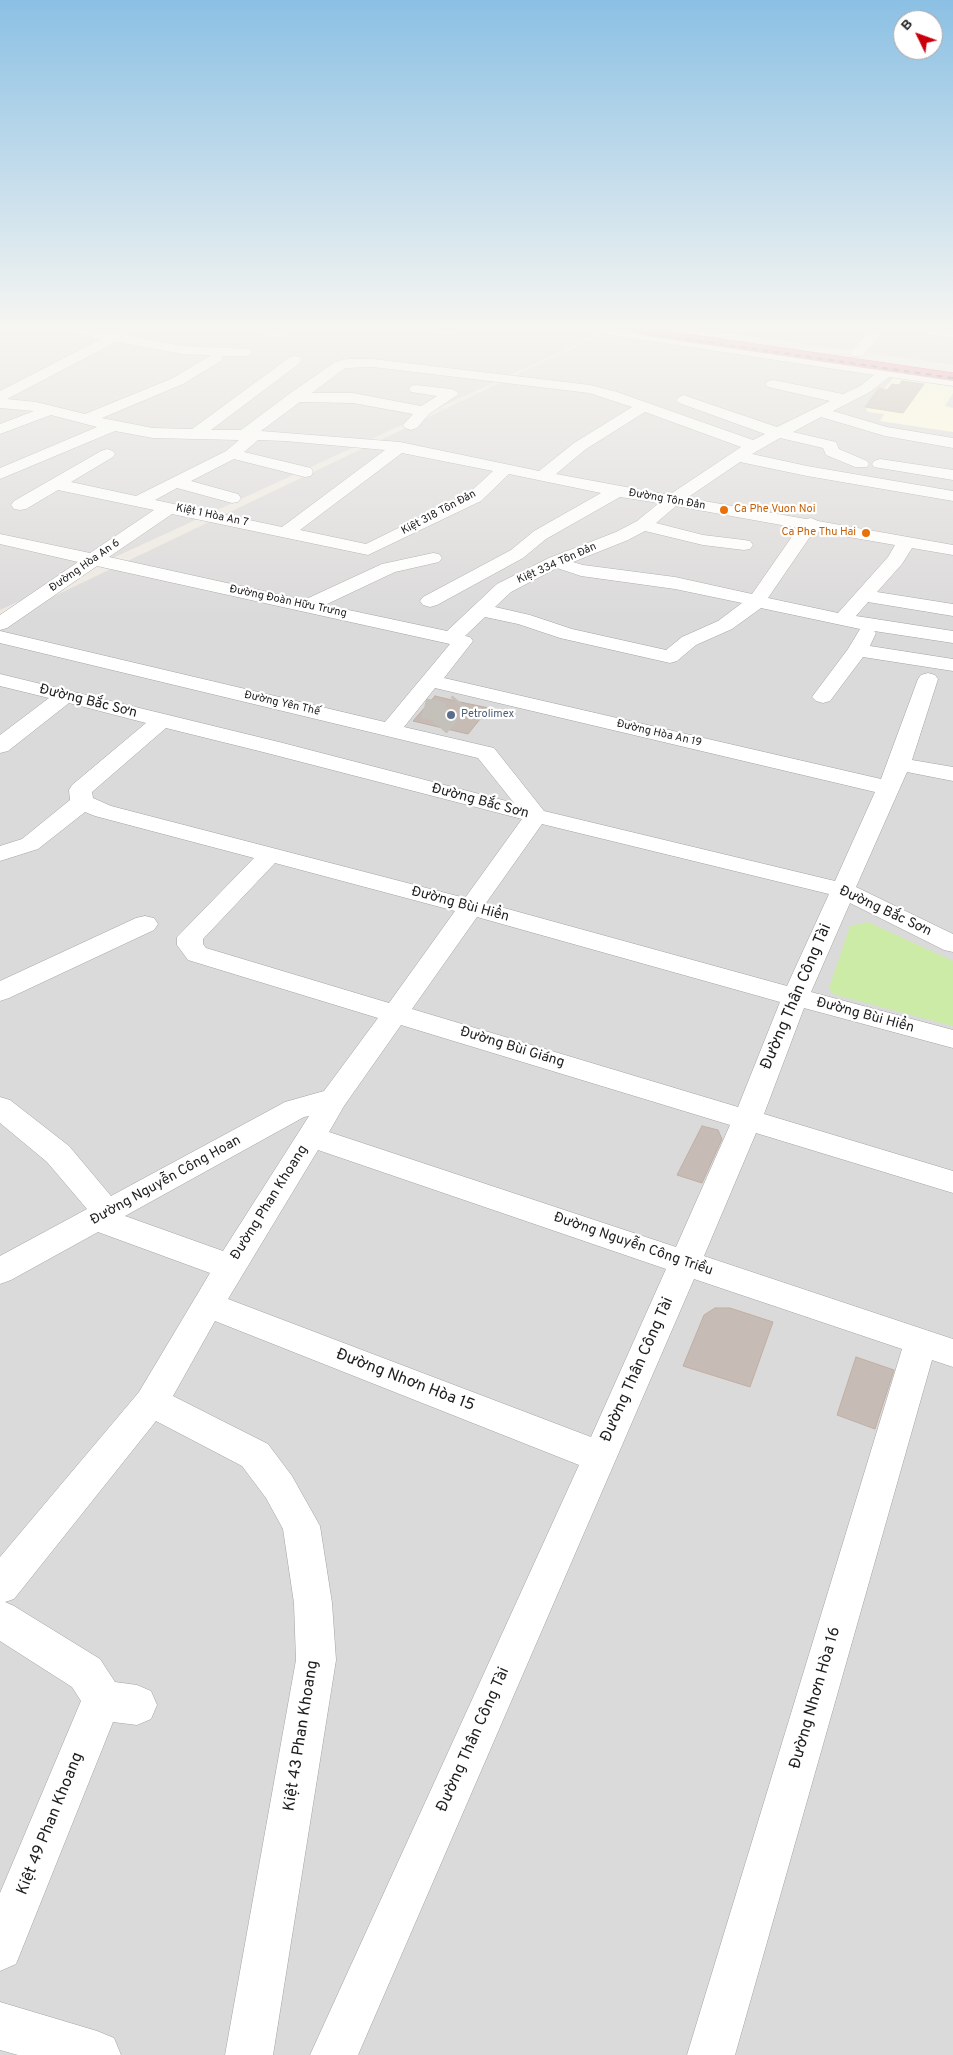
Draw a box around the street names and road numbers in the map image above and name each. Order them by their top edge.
street label: Đường Tôn Đản [628,487,706,513]
street label: Kiệt 318 Tôn Đản [399,488,479,538]
street label: Kiệt 1 Hòa An 7 [175,502,249,530]
street label: Đường Hòa An 6 [47,537,123,595]
street label: Kiệt 334 Tôn Đản [515,541,599,587]
street label: Đường Đoàn Hữu Trưng [228,583,348,621]
street label: Đường Bắc Sơn [37,682,139,722]
street label: Đường Yên Thế [243,689,321,719]
street label: Đường Hòa An 19 [615,718,703,750]
street label: Đường Bắc Sơn [429,781,531,823]
street label: Đường Bắc Sơn [836,883,934,941]
street label: Đường Bùi Hiển [409,884,511,926]
street label: Đường Thân Công Tài [758,921,836,1073]
street label: Đường Bùi Hiển [814,995,916,1037]
street label: Đường Bùi Giáng [458,1024,566,1072]
street label: Đường Nguyễn Công Hoan [88,1133,244,1229]
street label: Đường Phan Khoang [228,1143,312,1263]
street label: Đường Nguyễn Công Triều [551,1210,715,1280]
street label: Đường Thân Công Tài [597,1295,679,1445]
street label: Đường Nhơn Hòa 15 [333,1346,477,1416]
street label: Đường Nhơn Hòa 16 [787,1625,845,1771]
street label: Kiệt 43 Phan Khoang [281,1659,323,1813]
street label: Đường Thân Công Tài [433,1665,515,1815]
street label: Kiệt 49 Phan Khoang [14,1750,88,1898]

